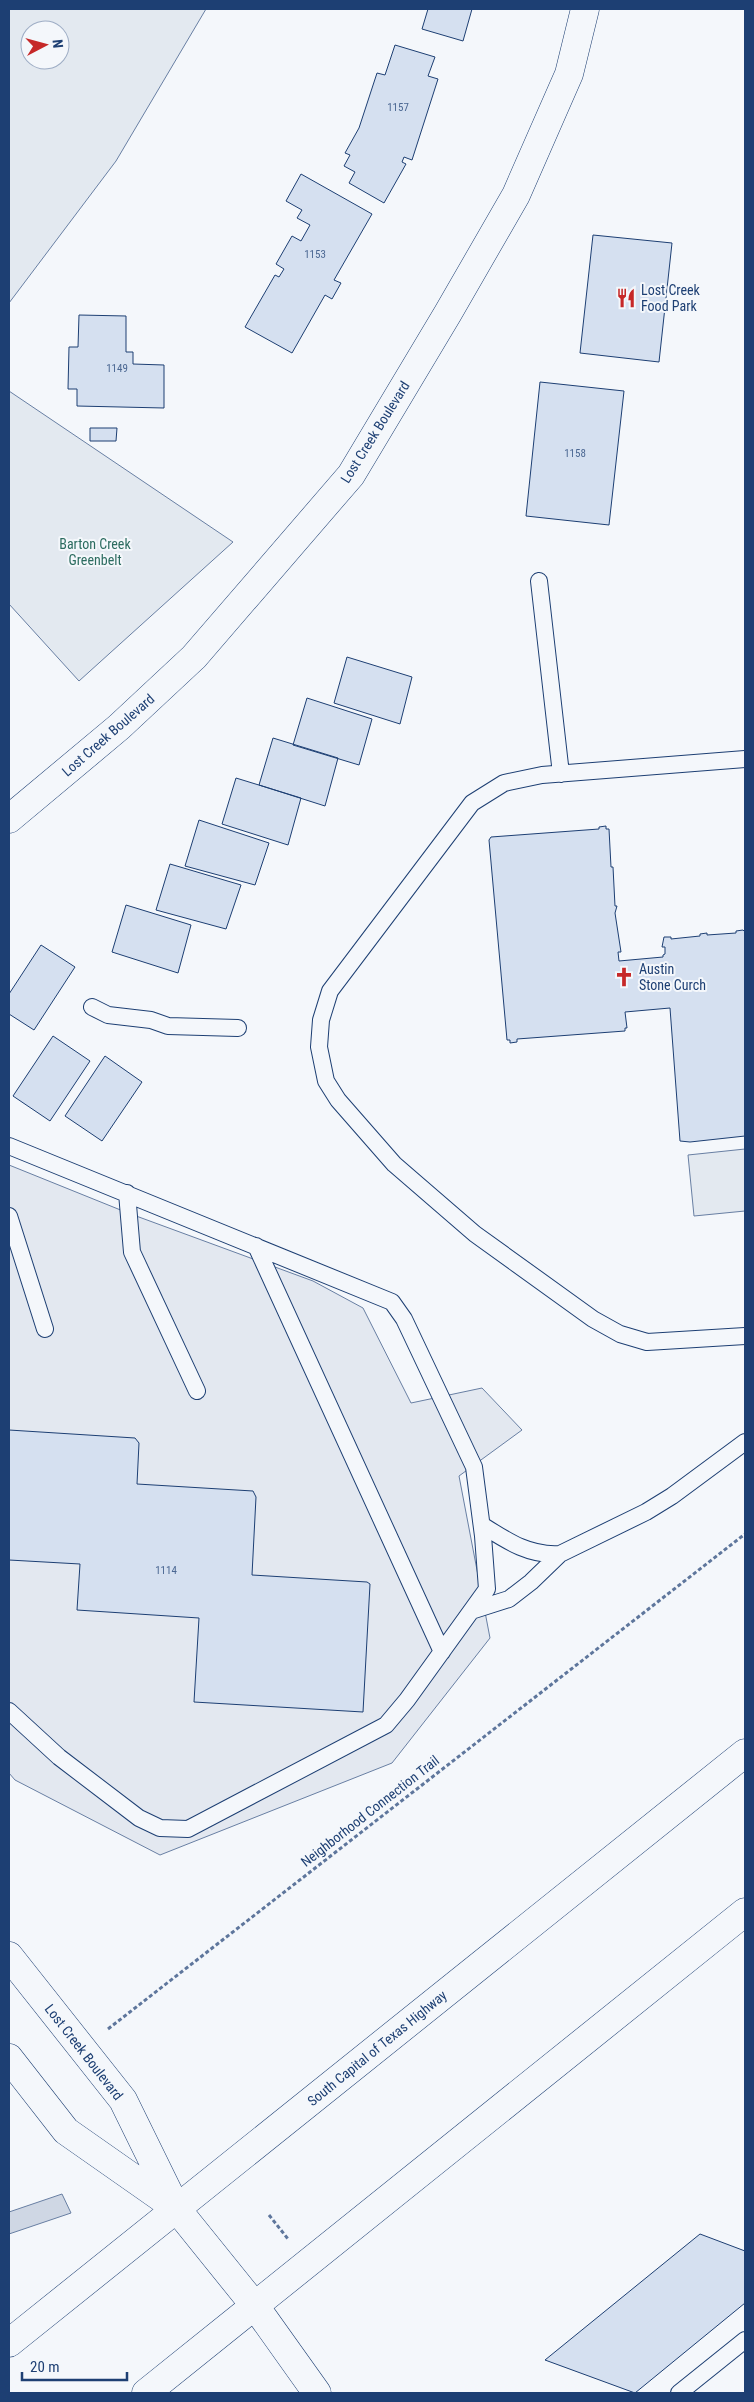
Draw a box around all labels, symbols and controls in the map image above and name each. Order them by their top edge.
north arrow [20,20,70,70]
text: N [50,39,66,49]
house number: 1157 [387,101,409,114]
house number: 1153 [304,248,326,261]
place label: Lost Creek Food Park [641,282,701,314]
restaurant icon: Lost Creek Food Park [615,287,637,309]
house number: 1149 [106,362,128,375]
street label: Lost Creek Boulevard [337,378,413,486]
house number: 1158 [564,447,586,460]
park label: Barton Creek Greenbelt [59,536,131,568]
street label: Lost Creek Boulevard [59,691,157,779]
place label: Austin Stone Curch [639,961,706,993]
church icon: Austin Stone Curch [613,966,635,988]
house number: 1114 [155,1564,177,1577]
street label: Neighborhood Connection Trail [298,1752,442,1870]
street label: South Capital of Texas Highway [304,1987,450,2109]
street label: Lost Creek Boulevard [42,2001,126,2103]
scale bar [22,2350,128,2382]
text: 20 m [30,2358,60,2376]

